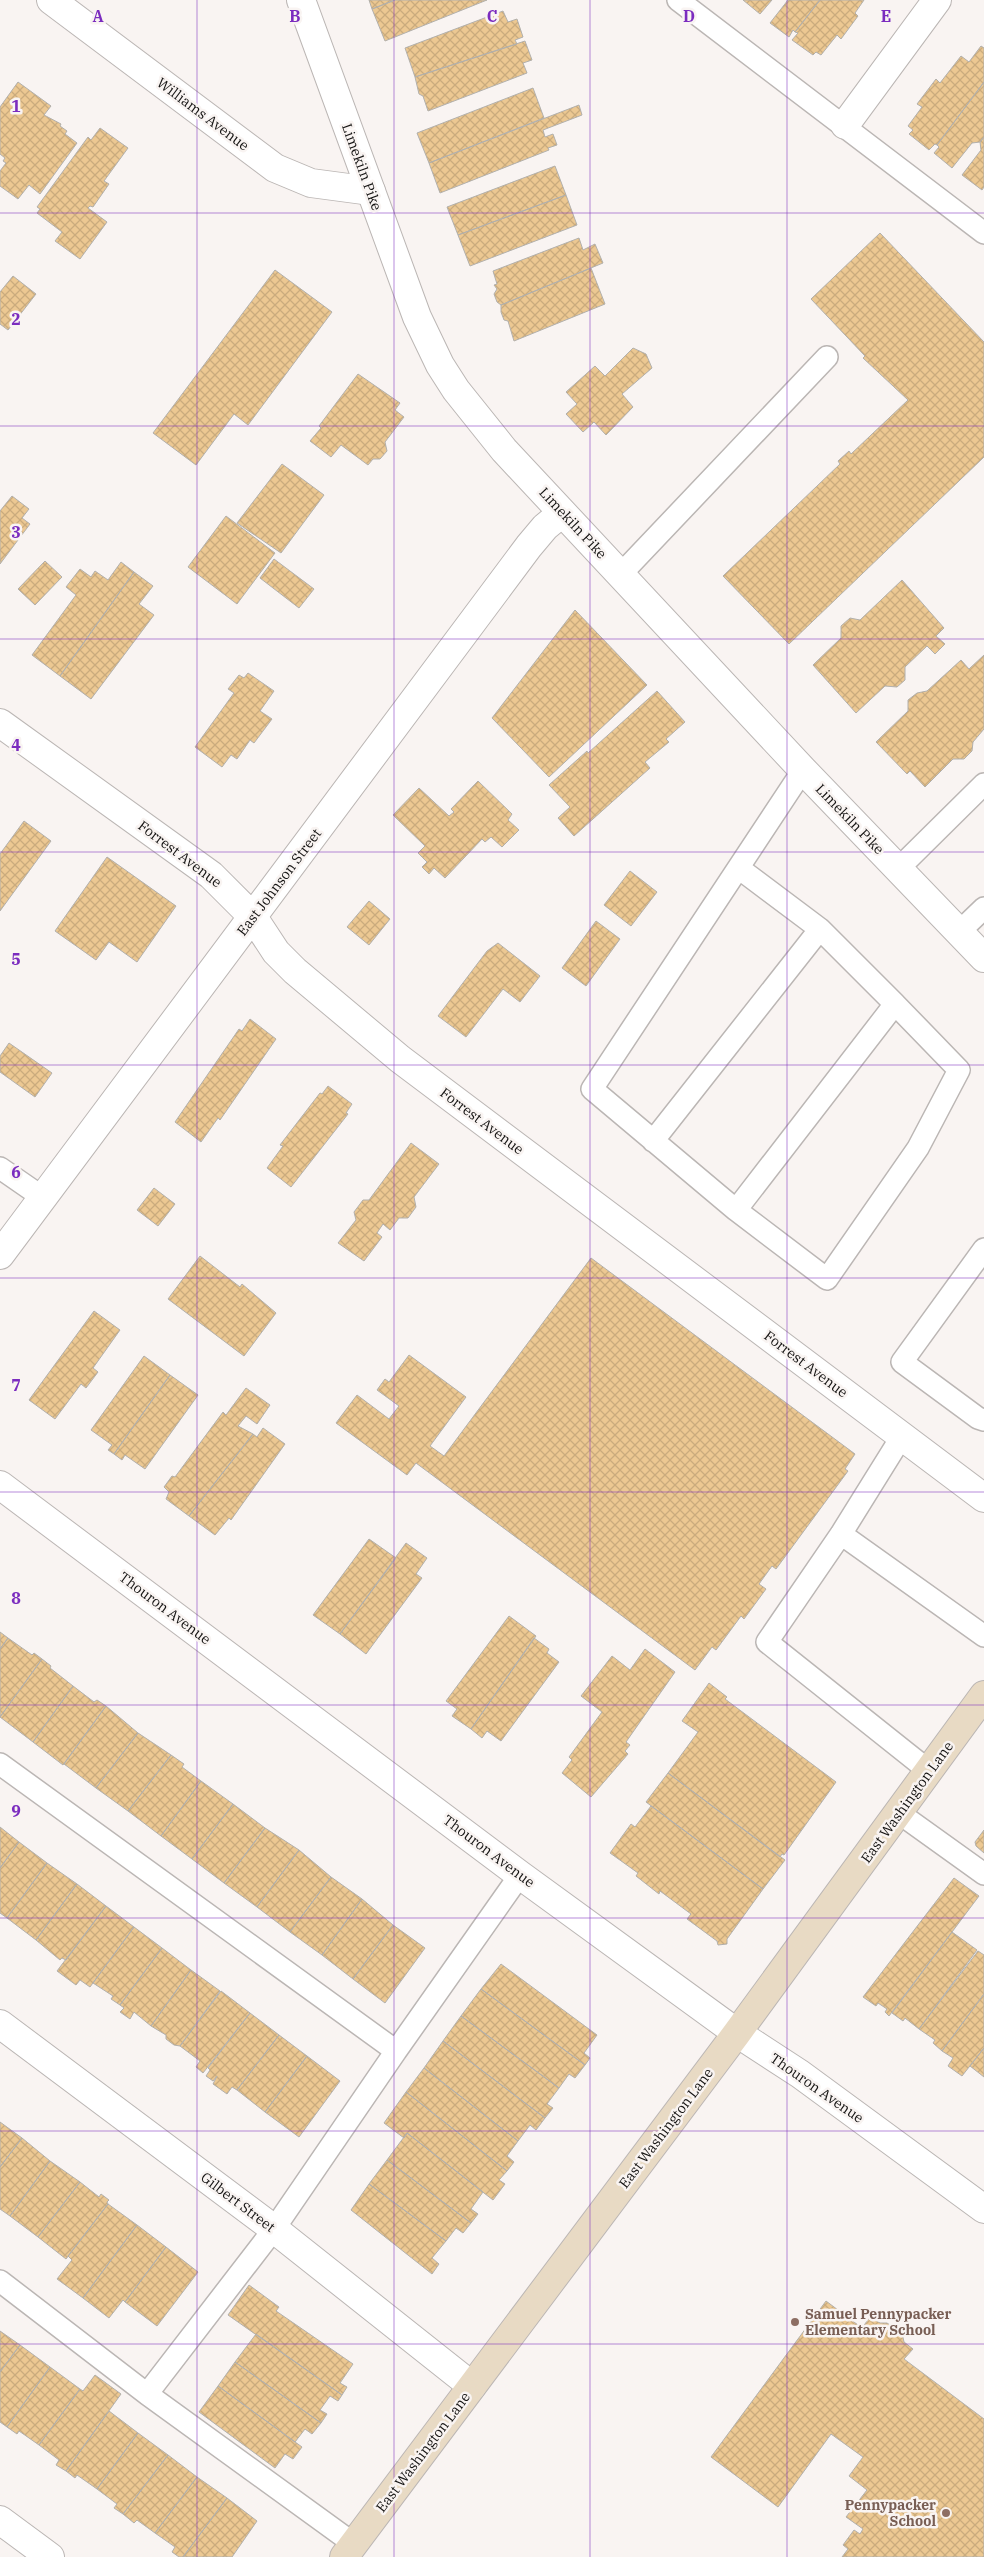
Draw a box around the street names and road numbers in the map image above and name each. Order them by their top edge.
street label: Williams Avenue [153,73,253,155]
street label: Limekiln Pike [338,121,386,213]
street label: Limekiln Pike [535,484,611,562]
street label: Limekiln Pike [812,780,888,858]
street label: Forrest Avenue [135,817,225,891]
street label: East Johnson Street [233,825,325,939]
street label: Forrest Avenue [437,1084,527,1158]
street label: Forrest Avenue [761,1327,851,1401]
street label: Thouron Avenue [116,1568,214,1648]
street label: East Washington Lane [857,1738,957,1866]
street label: Thouron Avenue [440,1811,538,1891]
street label: Thouron Avenue [767,2049,867,2127]
street label: East Washington Lane [615,2064,717,2192]
street label: Gilbert Street [197,2168,279,2236]
street label: East Washington Lane [372,2388,474,2516]

